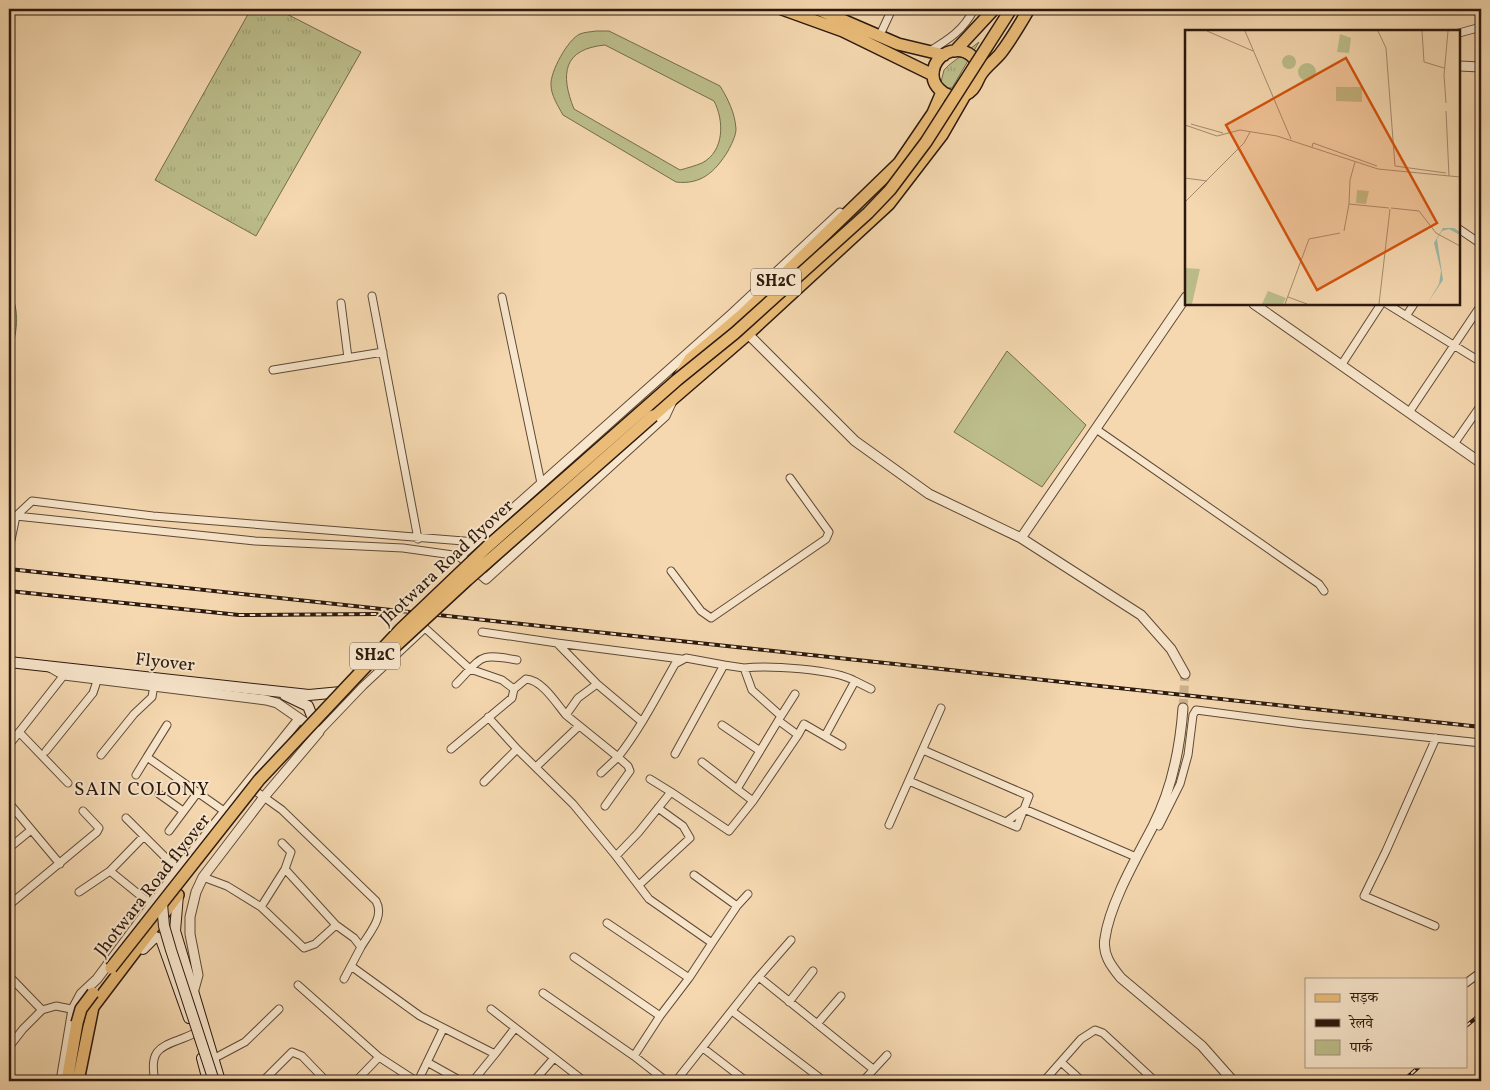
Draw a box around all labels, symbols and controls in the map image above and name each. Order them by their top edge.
inset map [1185,30,1460,305]
road number: SH2C [751,268,801,296]
street label: Jhotwara Road flyover [374,494,520,632]
road number: SH2C [350,642,400,669]
street label: Flyover [134,647,197,679]
district label: SAIN COLONY [74,777,210,803]
street label: Jhotwara Road flyover [89,809,217,963]
legend [1305,978,1468,1068]
text: सड़क [1349,988,1379,1009]
text: रेलवे [1348,1014,1374,1035]
text: पार्क [1349,1038,1373,1059]

